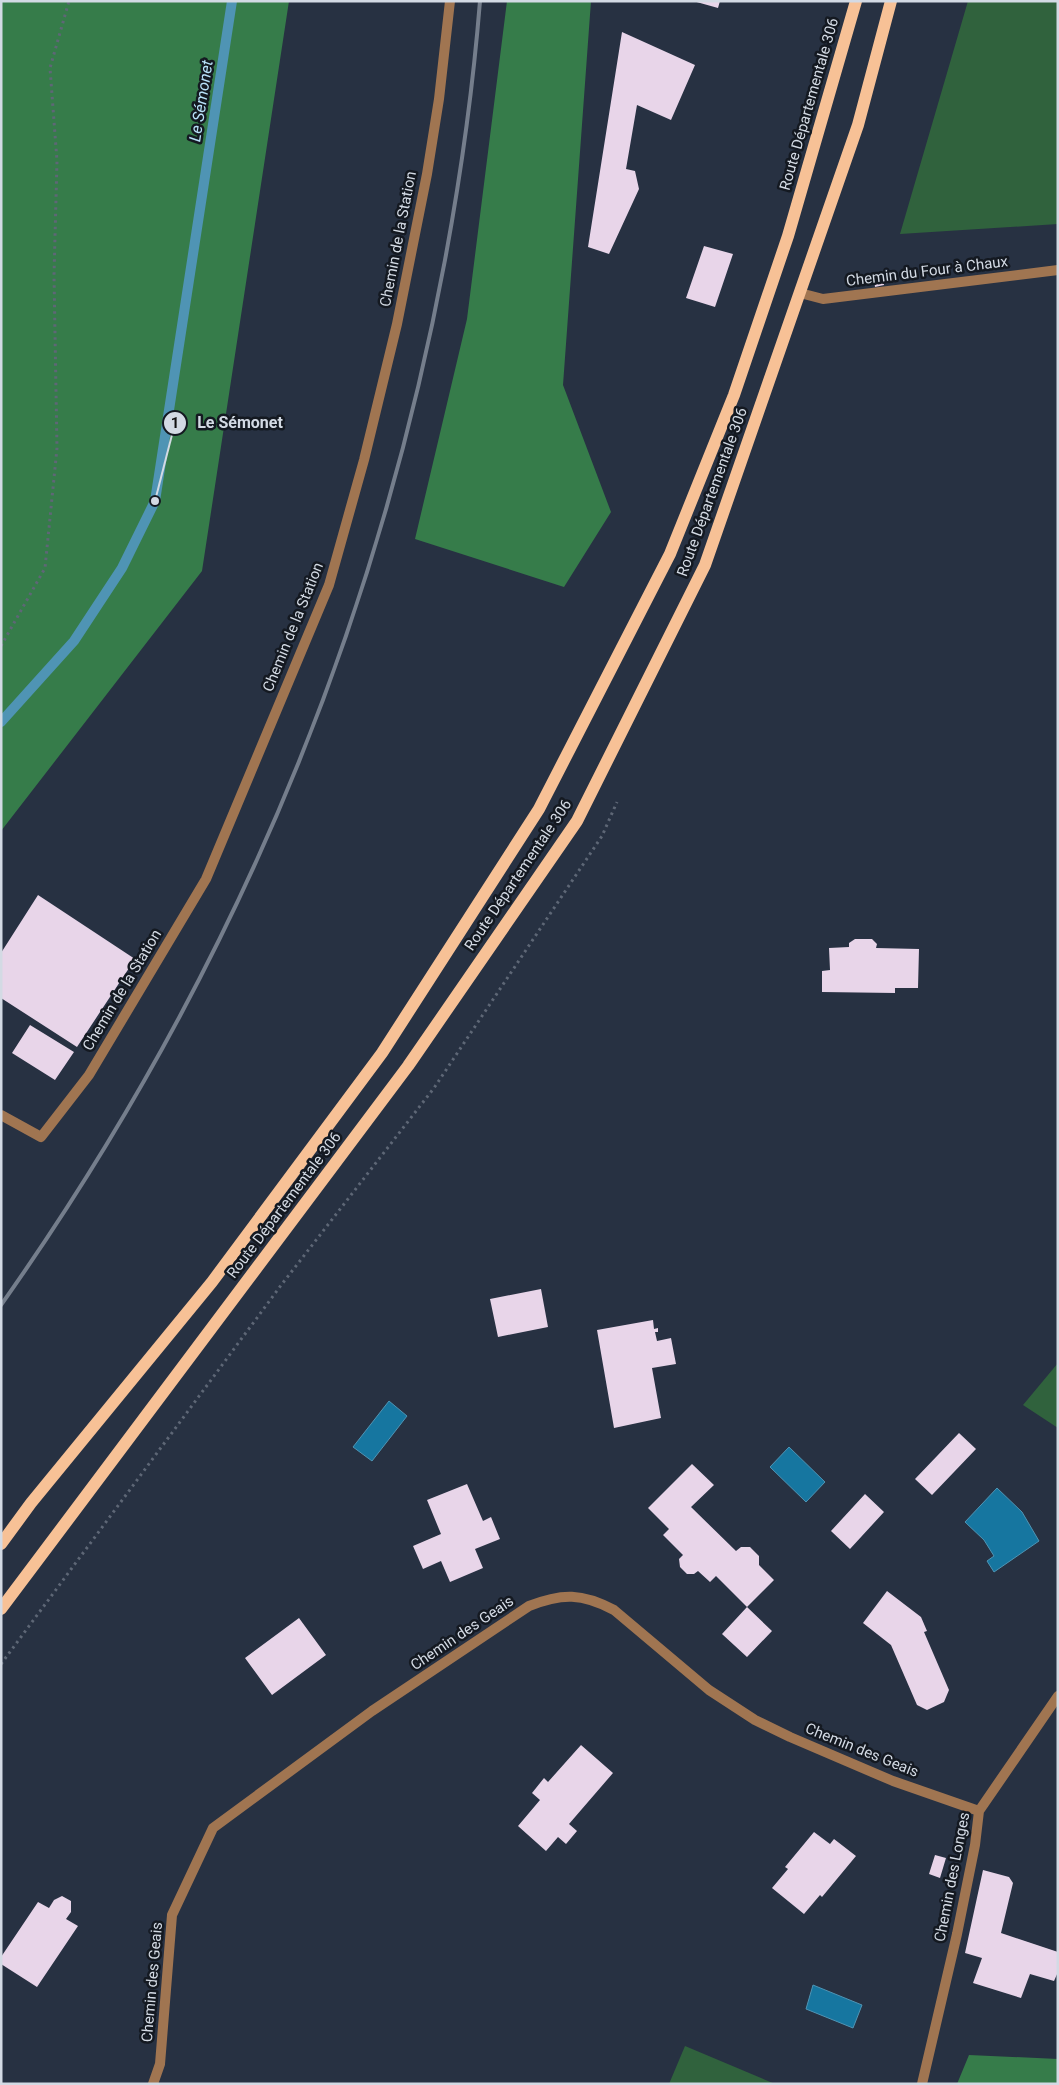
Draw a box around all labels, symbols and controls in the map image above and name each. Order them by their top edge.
street label: Route Départementale 306 [776,16,842,192]
water label: Le Sémonet [185,58,217,143]
street label: Chemin de la Station [376,170,420,308]
street label: Chemin du Four à Chaux [845,252,1009,290]
street label: Route Départementale 306 [673,405,751,579]
callout: Le Sémonet [162,407,293,438]
text: Le Sémonet [197,413,283,432]
text: 1 [171,414,179,432]
street label: Chemin de la Station [259,560,327,694]
street label: Route Départementale 306 [461,796,575,954]
street label: Chemin de la Station [79,926,165,1054]
street label: Route Départementale 306 [223,1128,345,1282]
street label: Chemin des Geais [407,1592,517,1674]
street label: Chemin des Geais [803,1719,921,1781]
street label: Chemin des Longes [931,1811,973,1943]
street label: Chemin des Geais [138,1921,166,2043]

